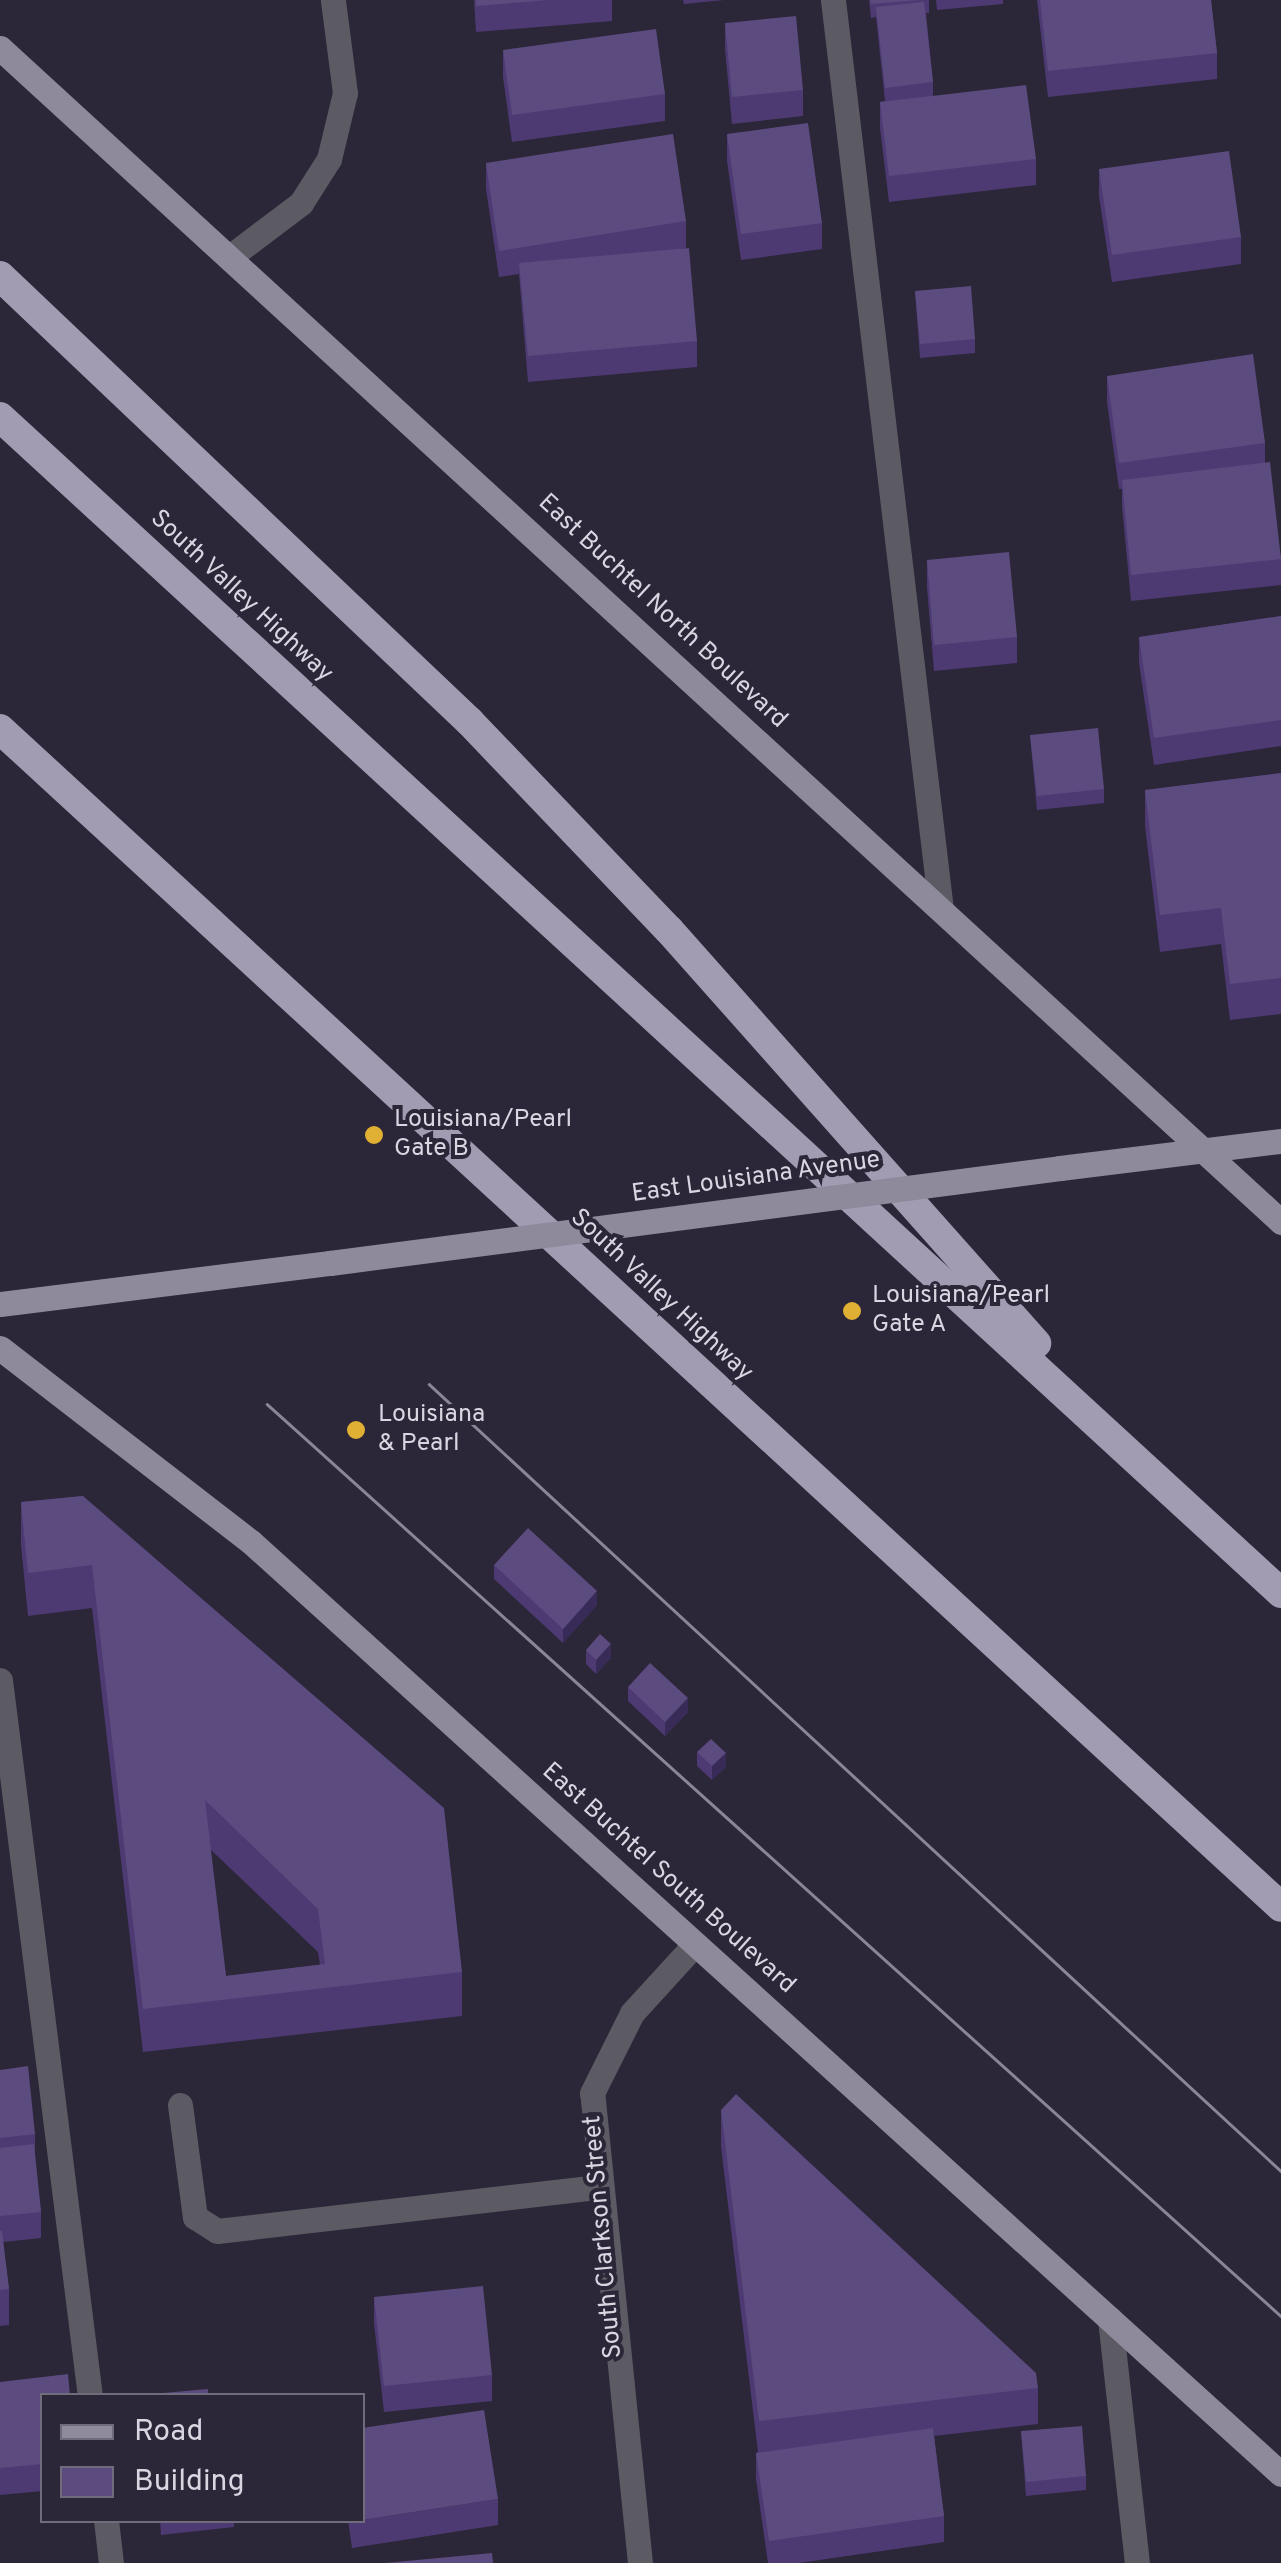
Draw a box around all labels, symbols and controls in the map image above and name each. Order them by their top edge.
street label: East Buchtel North Boulevard [531,488,793,736]
street label: South Valley Highway [143,504,339,690]
place label: Louisiana/Pearl Gate B [394,1106,572,1165]
marker: Louisiana/Pearl Gate B [363,1124,385,1146]
street label: East Louisiana Avenue [629,1146,883,1210]
street label: South Valley Highway [563,1203,759,1389]
place label: Louisiana/Pearl Gate A [872,1282,1050,1341]
marker: Louisiana/Pearl Gate A [841,1300,863,1322]
place label: Louisiana & Pearl [378,1401,485,1460]
marker: Louisiana & Pearl [343,1417,369,1443]
street label: East Buchtel South Boulevard [535,1757,801,2001]
street label: South Clarkson Street [578,2114,630,2360]
legend [40,2393,365,2523]
text: Road [134,2414,203,2451]
text: Building [134,2464,245,2501]

